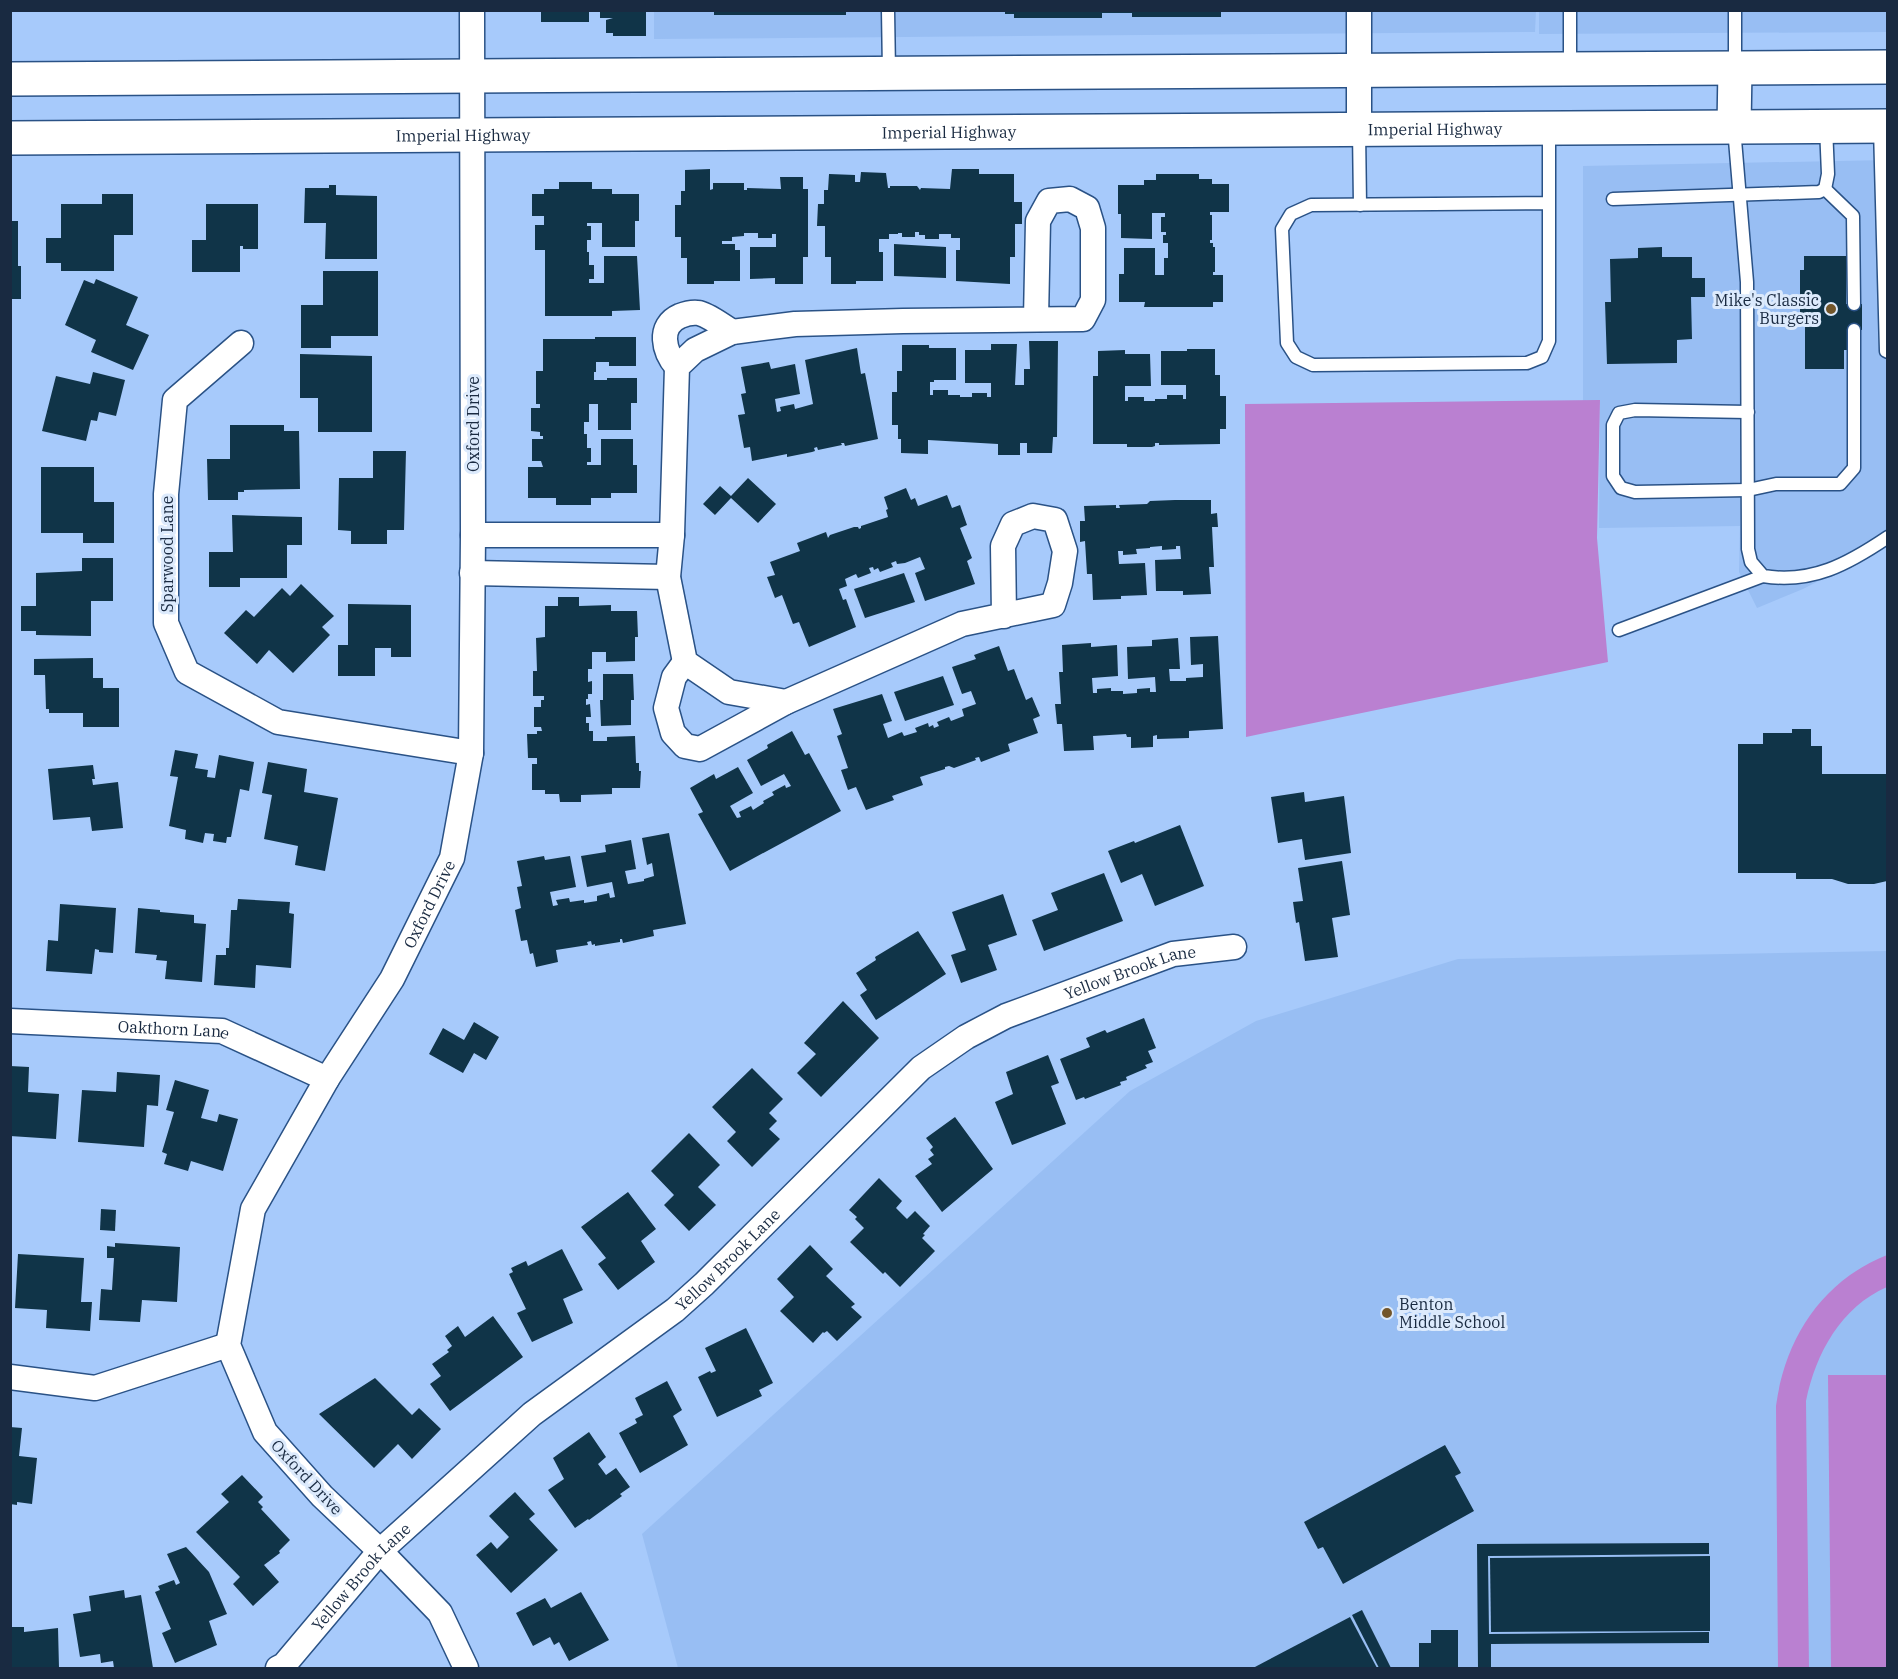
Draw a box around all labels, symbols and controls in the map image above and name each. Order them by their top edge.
street label: Imperial Highway [1368,118,1503,139]
street label: Imperial Highway [882,122,1017,142]
street label: Imperial Highway [396,125,531,146]
place label: Mike's Classic Burgers [1715,290,1819,328]
marker: Mike's Classic Burgers [1824,302,1838,316]
street label: Oxford Drive [463,376,483,472]
street label: Sparwood Lane [157,496,177,612]
street label: Oxford Drive [399,857,459,951]
street label: Yellow Brook Lane [1061,941,1197,1004]
street label: Oakthorn Lane [117,1016,233,1043]
street label: Yellow Brook Lane [671,1204,784,1315]
place label: Benton Middle School [1399,1294,1505,1332]
marker: Benton Middle School [1380,1306,1394,1320]
street label: Oxford Drive [267,1435,347,1519]
street label: Yellow Brook Lane [307,1518,415,1635]

